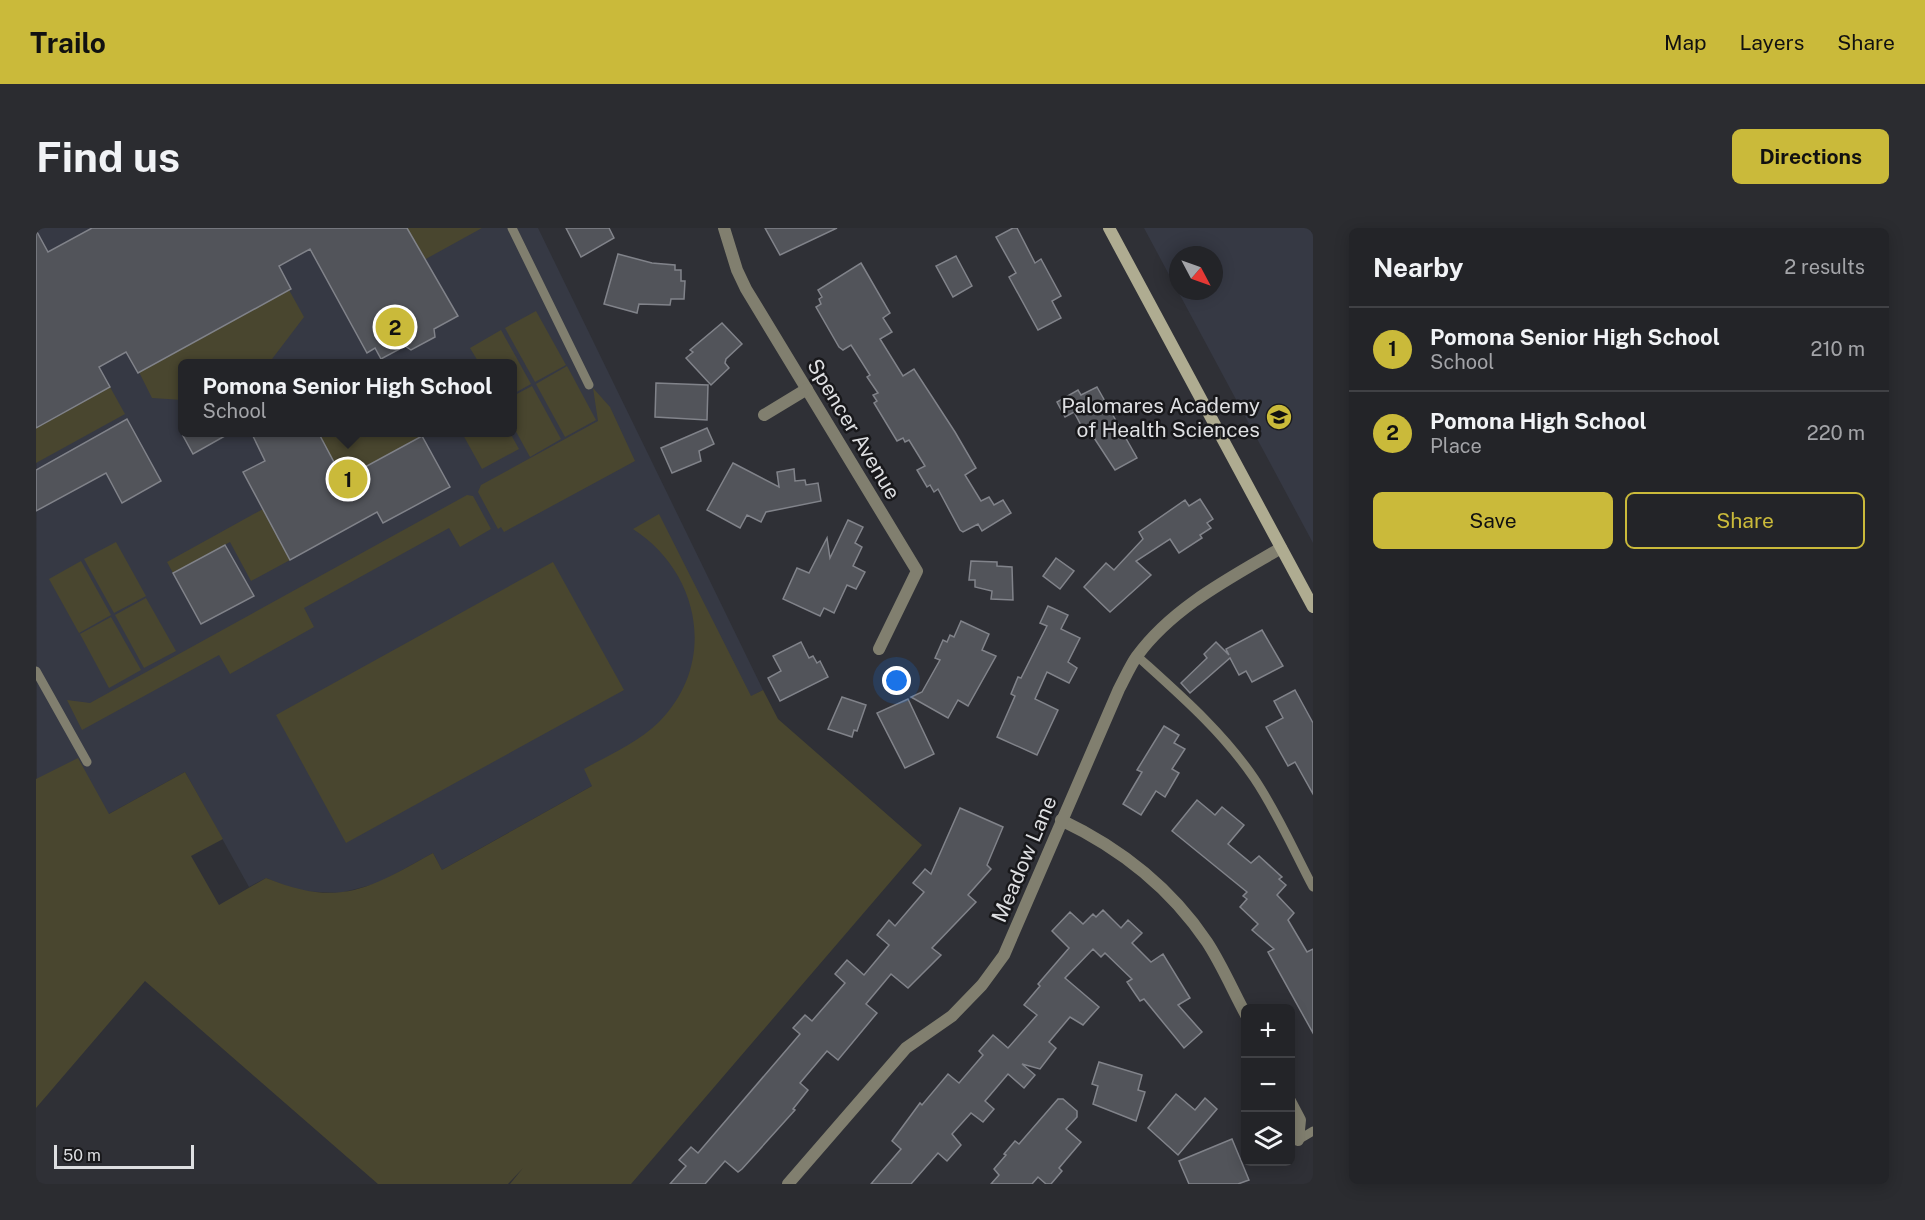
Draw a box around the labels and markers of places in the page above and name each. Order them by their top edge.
pin: 2 [376,304,414,350]
place label: Palomares Academy of Health Sciences [1061,393,1260,442]
school or university icon: Palomares Academy of Health Sciences [1264,402,1294,432]
pin: 1 [328,456,368,502]

